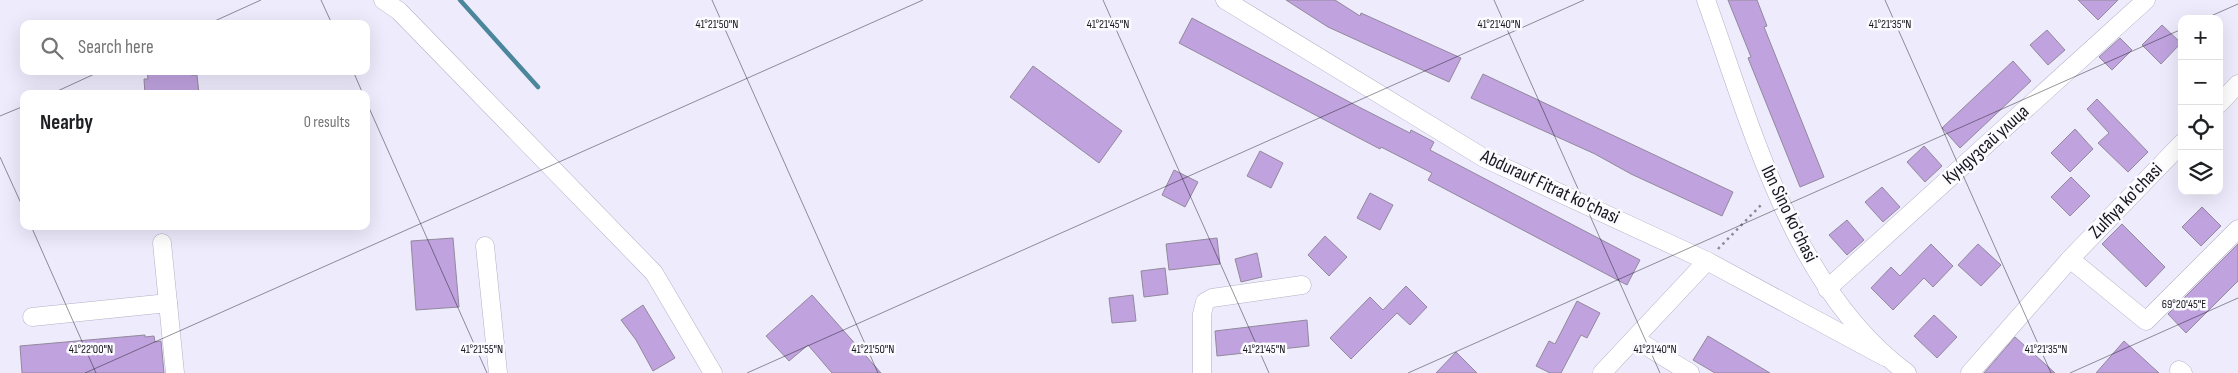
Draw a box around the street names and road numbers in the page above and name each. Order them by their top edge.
street label: Кундузсай улица [1938,100,2034,190]
street label: Abdurauf Fitrat ko'chasi [1476,144,1623,229]
street label: Zulfiya ko'chasi [2084,158,2168,244]
street label: Ibn Sino ko'chasi [1756,162,1822,266]

